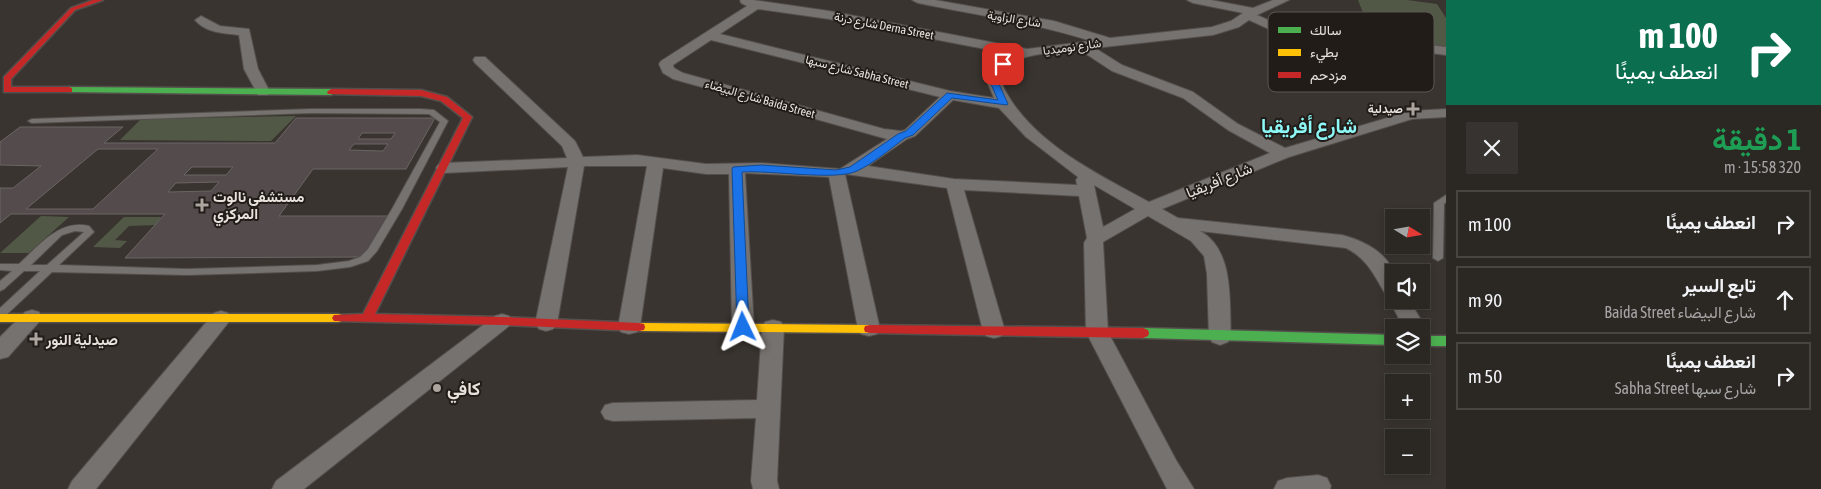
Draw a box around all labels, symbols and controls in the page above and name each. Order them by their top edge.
street label: شارع الزاوية [986,8,1042,32]
street label: شارع درنة Derna Street [833,9,936,45]
legend [1268,12,1434,92]
text: 100 m [1639,15,1718,55]
icon: right [1736,20,1801,85]
text: سالك [1310,22,1341,38]
street label: شارع نوميديا [1042,36,1102,60]
pin [982,43,1024,85]
text: بطيء [1310,44,1338,64]
icon: arrive [989,50,1017,78]
street label: شارع سبها Sabha Street [803,52,911,94]
text: انعطف يمينًا [1615,58,1718,84]
text: مزدحم [1310,67,1347,84]
street label: شارع البيضاء Baida Street [703,77,817,123]
place label: صيدلية [1368,102,1403,116]
marker: صيدلية [1407,103,1419,115]
district label: شارع أفريقيا [1261,114,1357,140]
button: close [1466,122,1518,174]
text: 1 دقيقة [1712,122,1801,156]
text: 320 m · 15:58 [1724,158,1801,176]
street label: شارع أفريقيا [1183,159,1256,204]
place label: مستشفى نالوت المركزي [213,188,305,227]
marker: مستشفى نالوت المركزي [195,198,209,212]
north arrow [1385,209,1430,254]
map controls [1385,209,1430,474]
icon: right [1771,210,1799,238]
text: انعطف يمينًا [1666,211,1756,233]
text: 100 m [1468,213,1511,235]
button: sound [1385,264,1430,309]
text: تابع السير [1683,274,1756,296]
icon: ahead [1771,286,1799,314]
text: 90 m [1468,289,1502,311]
position arrow [716,300,768,352]
text: شارع البيضاء Baida Street [1604,303,1756,321]
button: layers [1385,319,1430,364]
place label: صيدلية النور [45,331,118,349]
marker: صيدلية النور [30,333,42,345]
text: انعطف يمينًا [1666,350,1756,372]
icon: right [1771,362,1799,390]
text: 50 m [1468,365,1502,387]
button: + [1385,374,1430,419]
place label: كافي [447,378,480,404]
text: شارع سبها Sabha Street [1615,379,1756,397]
marker: كافي [431,382,443,394]
button: − [1385,429,1430,474]

